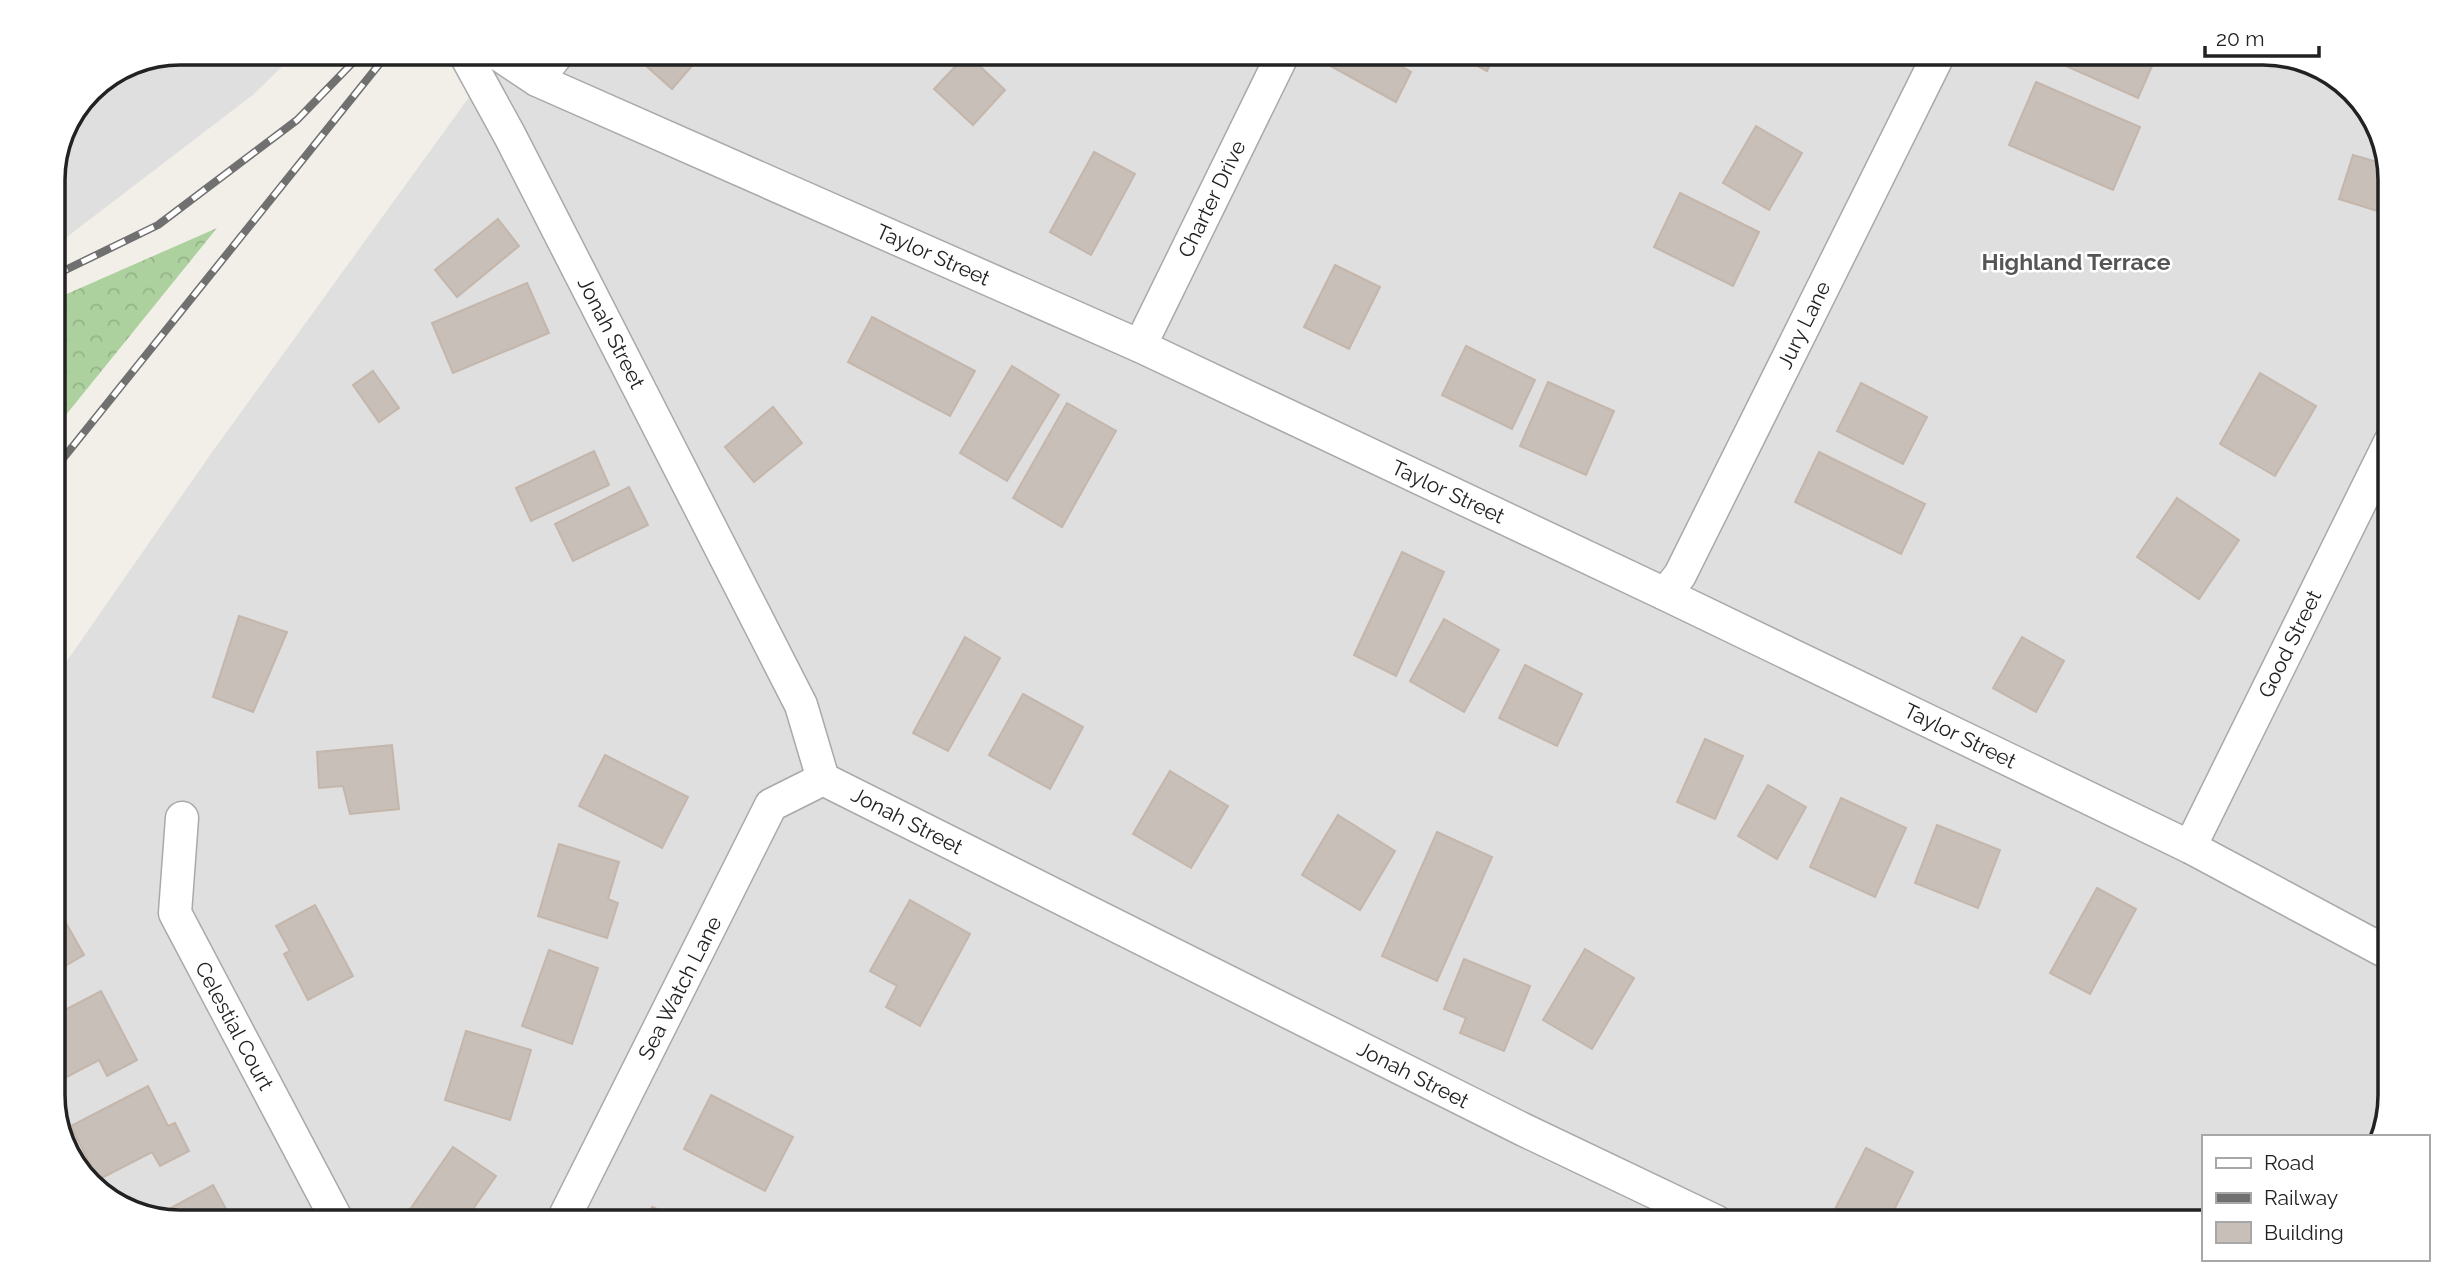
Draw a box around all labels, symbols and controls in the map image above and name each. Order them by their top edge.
scale bar [2205,14,2319,58]
text: 20 m [2216,26,2264,51]
street label: Charter Drive [1172,136,1251,261]
street label: Taylor Street [872,218,994,291]
district label: Highland Terrace [1982,248,2171,275]
street label: Jonah Street [573,273,650,393]
street label: Jury Lane [1772,277,1835,373]
street label: Taylor Street [1388,454,1509,529]
street label: Good Street [2253,586,2326,702]
street label: Taylor Street [1900,698,2020,773]
street label: Jonah Street [847,782,967,859]
street label: Sea Watch Lane [633,912,726,1064]
street label: Celestial Court [190,957,279,1094]
street label: Jonah Street [1353,1036,1473,1113]
legend [2202,1135,2429,1261]
text: Road [2264,1150,2314,1175]
text: Railway [2264,1185,2338,1210]
text: Building [2264,1220,2344,1245]

